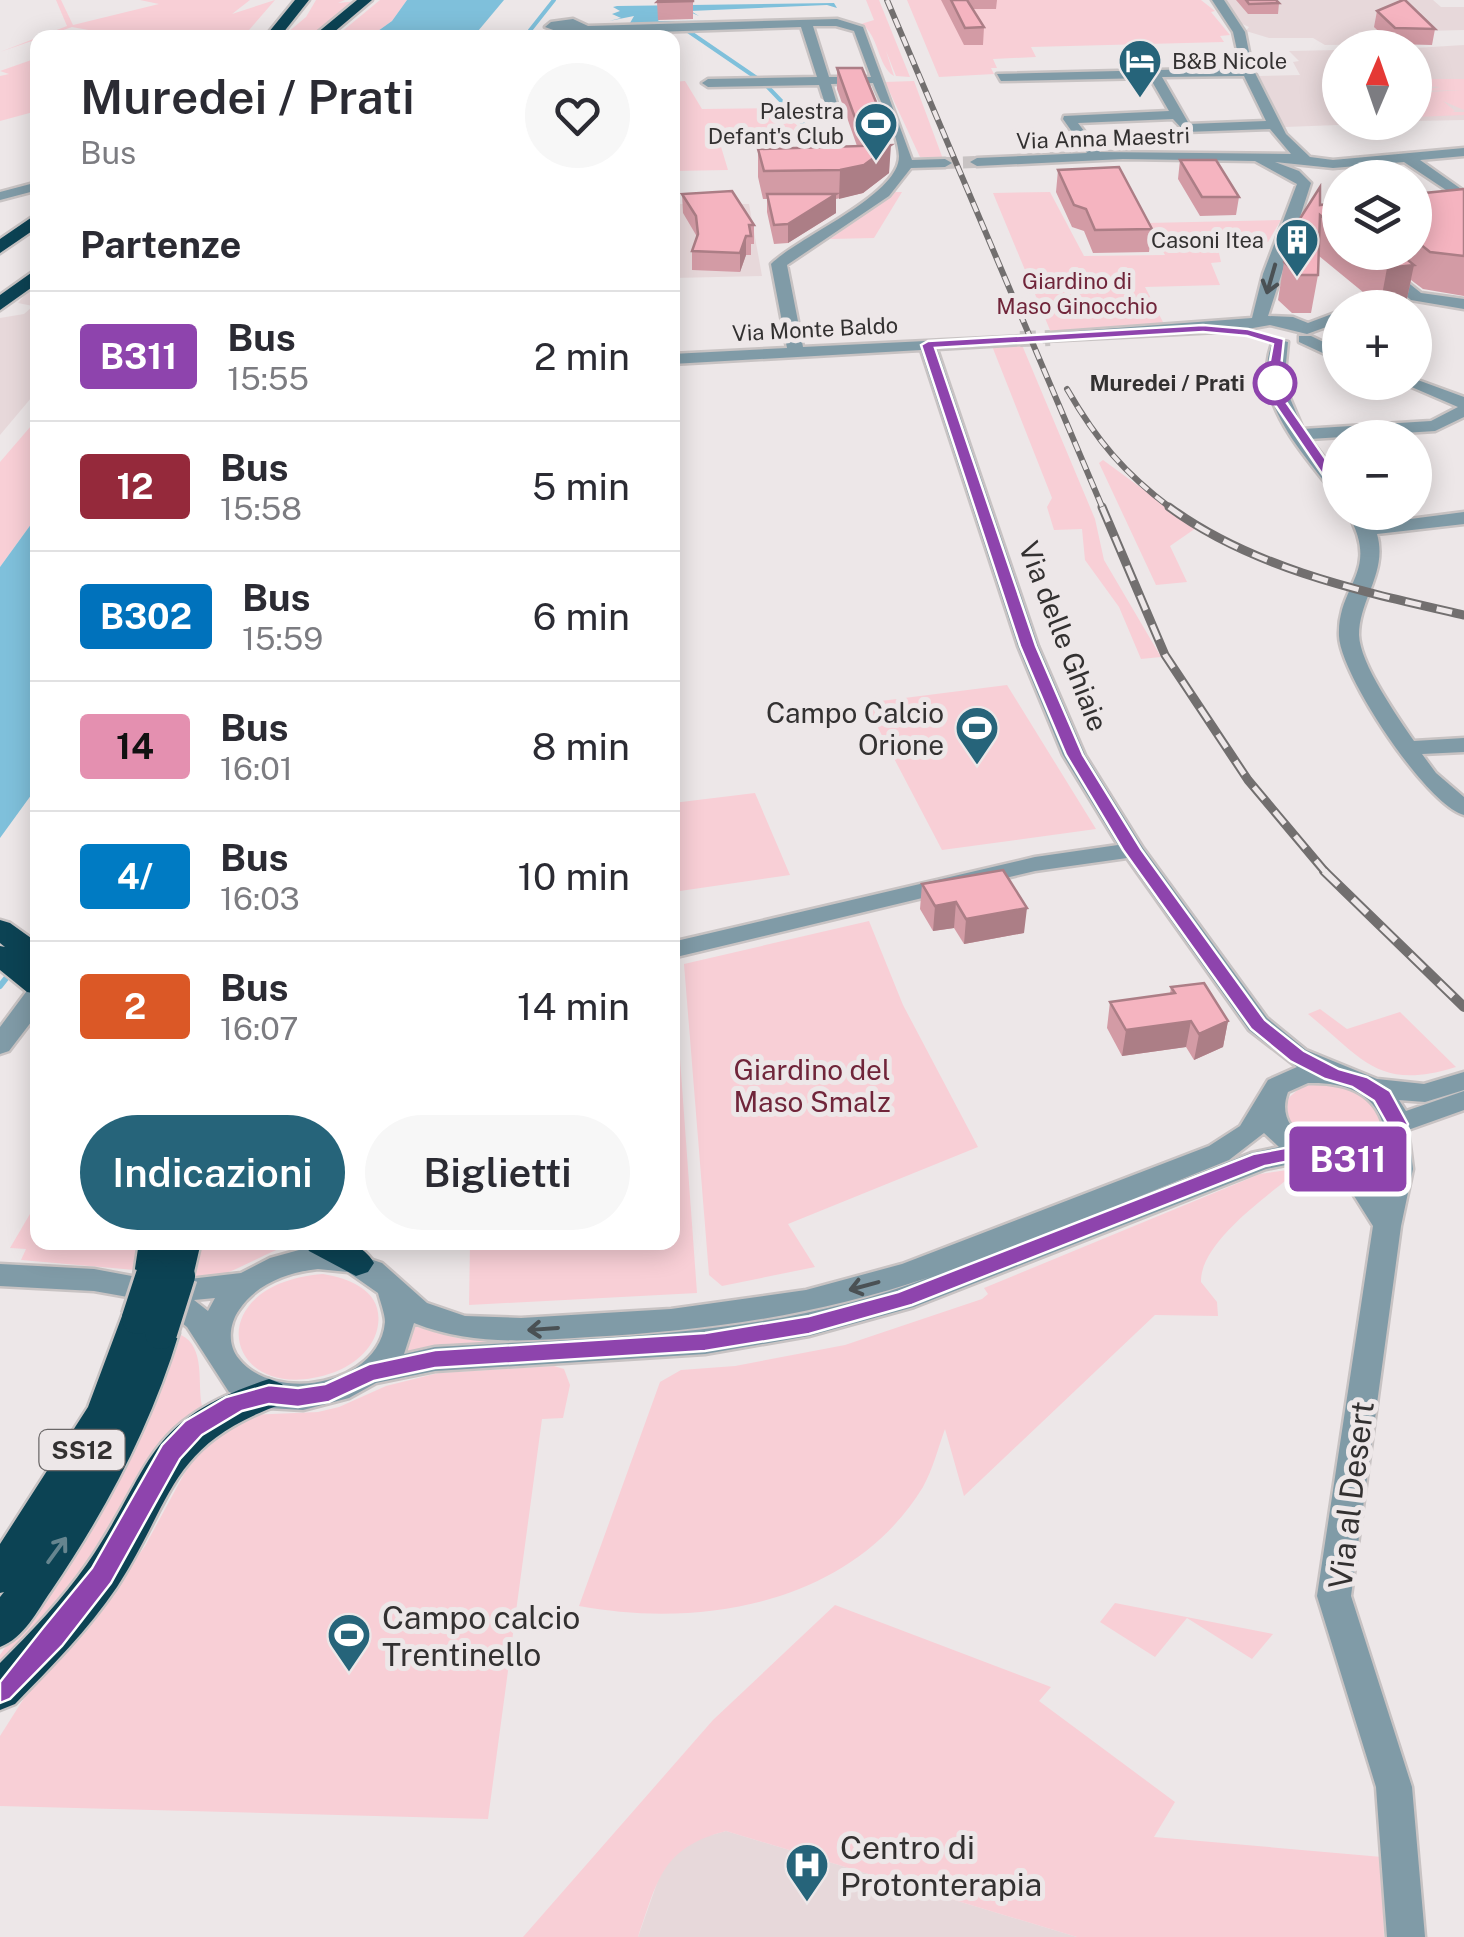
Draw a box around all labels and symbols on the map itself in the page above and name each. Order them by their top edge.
north arrow [1322,30,1432,140]
hotel icon: B&B Nicole [1117,38,1163,99]
place label: B&B Nicole [1172,48,1287,74]
place label: Palestra Defant's Club [708,98,844,149]
sports icon: Palestra Defant's Club [853,101,899,162]
street label: Via Anna Maestri [1016,122,1190,154]
building icon: Casoni Itea [1274,217,1320,278]
place label: Casoni Itea [1151,227,1264,253]
one-way arrow [1261,263,1279,294]
park label: Giardino di Maso Ginocchio [996,268,1158,319]
street label: Via Monte Baldo [731,312,899,346]
marker: Muredei / Prati [1254,362,1296,404]
place label: Muredei / Prati [1089,370,1245,396]
street label: Via delle Ghiaie [1013,537,1115,735]
place label: Campo Calcio Orione [766,696,944,761]
sports icon: Campo Calcio Orione [954,705,1000,766]
park label: Giardino del Maso Smalz [733,1053,891,1118]
line badge: B311 [1278,1126,1418,1192]
one-way arrow [849,1277,880,1296]
one-way arrow [527,1320,559,1339]
street label: Via al Desert [1321,1399,1381,1591]
road number: SS12 [39,1430,124,1470]
one-way arrow [46,1537,67,1564]
place label: Campo calcio Trentinello [382,1599,580,1673]
sports icon: Campo calcio Trentinello [326,1612,372,1673]
place label: Centro di Protonterapia [840,1829,1042,1903]
hospital icon: Centro di Protonterapia [784,1842,830,1903]

